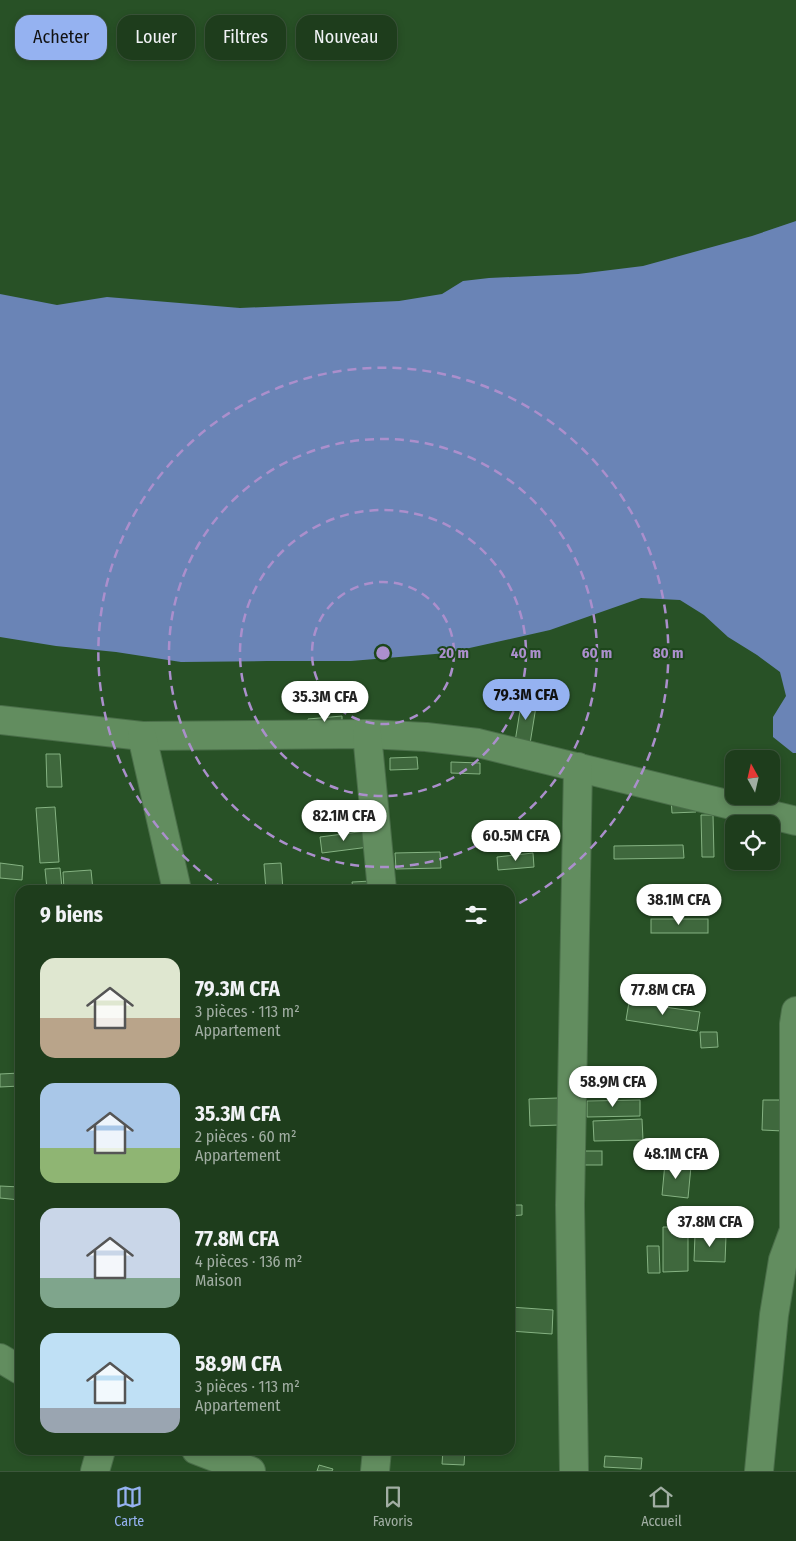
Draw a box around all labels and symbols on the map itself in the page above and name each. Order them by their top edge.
centre of rings [374,644,392,662]
text: 20 m [438,644,469,662]
text: 40 m [511,644,541,662]
text: 60 m [582,644,612,662]
text: 80 m [653,644,683,662]
pin: 79.3M CFA [469,678,583,721]
pin: 35.3M CFA [268,680,382,723]
north arrow [725,750,780,805]
pin: 82.1M CFA [287,800,401,842]
pin: 60.5M CFA [459,820,573,862]
pin: 38.1M CFA [622,884,736,926]
pin: 77.8M CFA [606,974,720,1016]
pin: 58.9M CFA [556,1066,670,1108]
pin: 48.1M CFA [619,1138,733,1180]
pin: 37.8M CFA [653,1206,767,1248]

